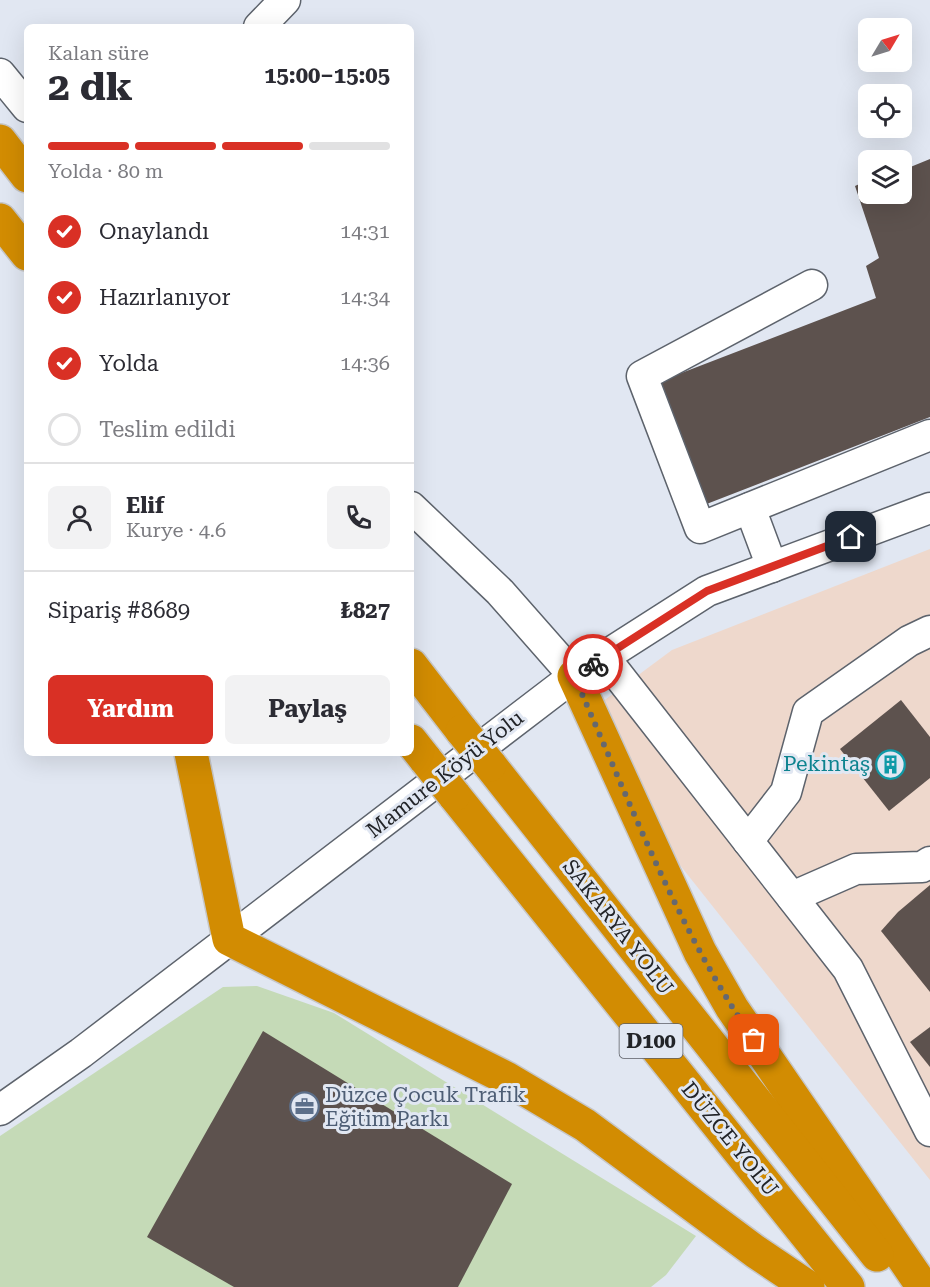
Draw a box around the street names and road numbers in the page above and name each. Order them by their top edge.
street label: Mamure Köyü Yolu [362,705,528,843]
street label: SAKARYA YOLU [558,855,678,999]
road number: D100 [620,1024,682,1058]
street label: DÜZCE YOLU [677,1077,784,1201]

